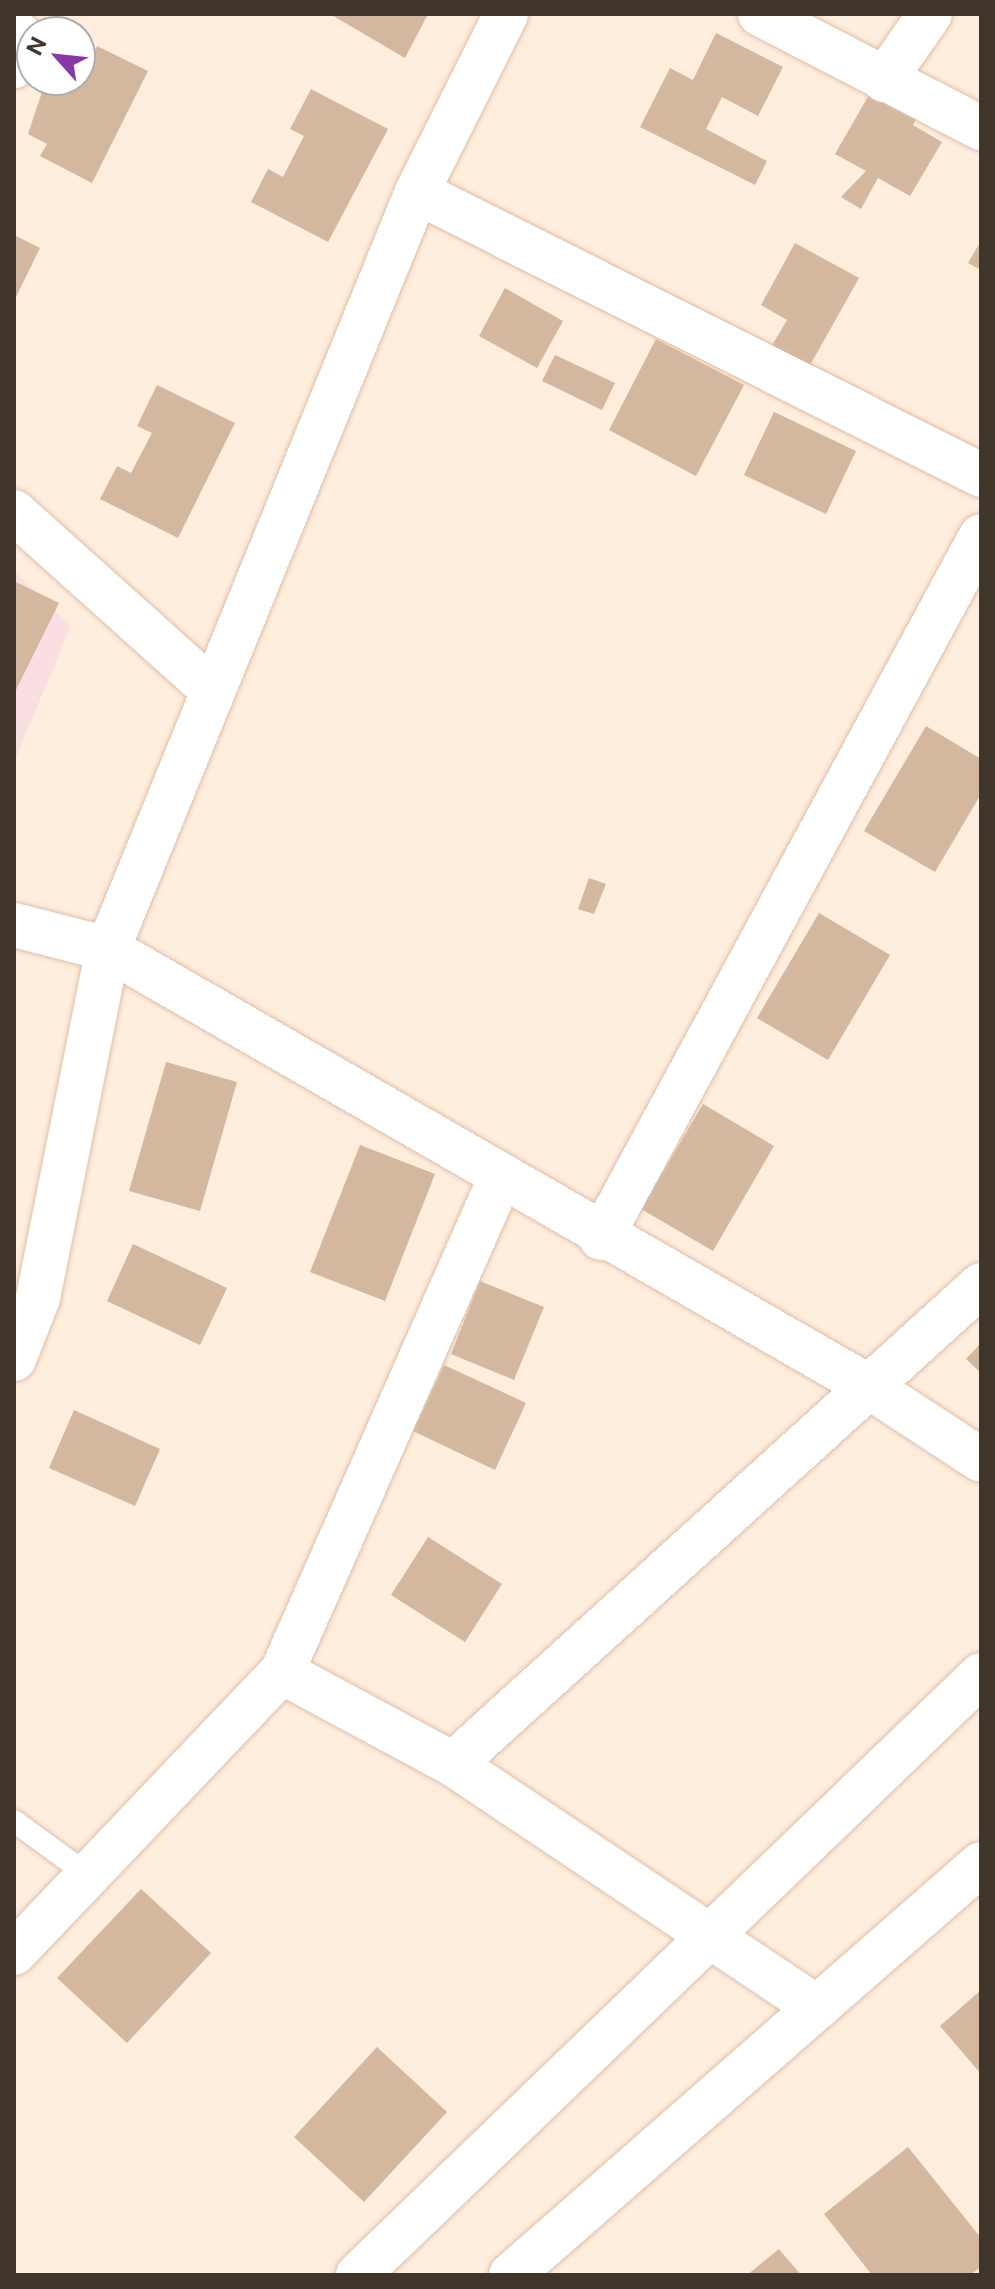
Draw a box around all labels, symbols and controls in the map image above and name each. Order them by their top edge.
north arrow [16,16,96,96]
text: N [21,32,52,60]

